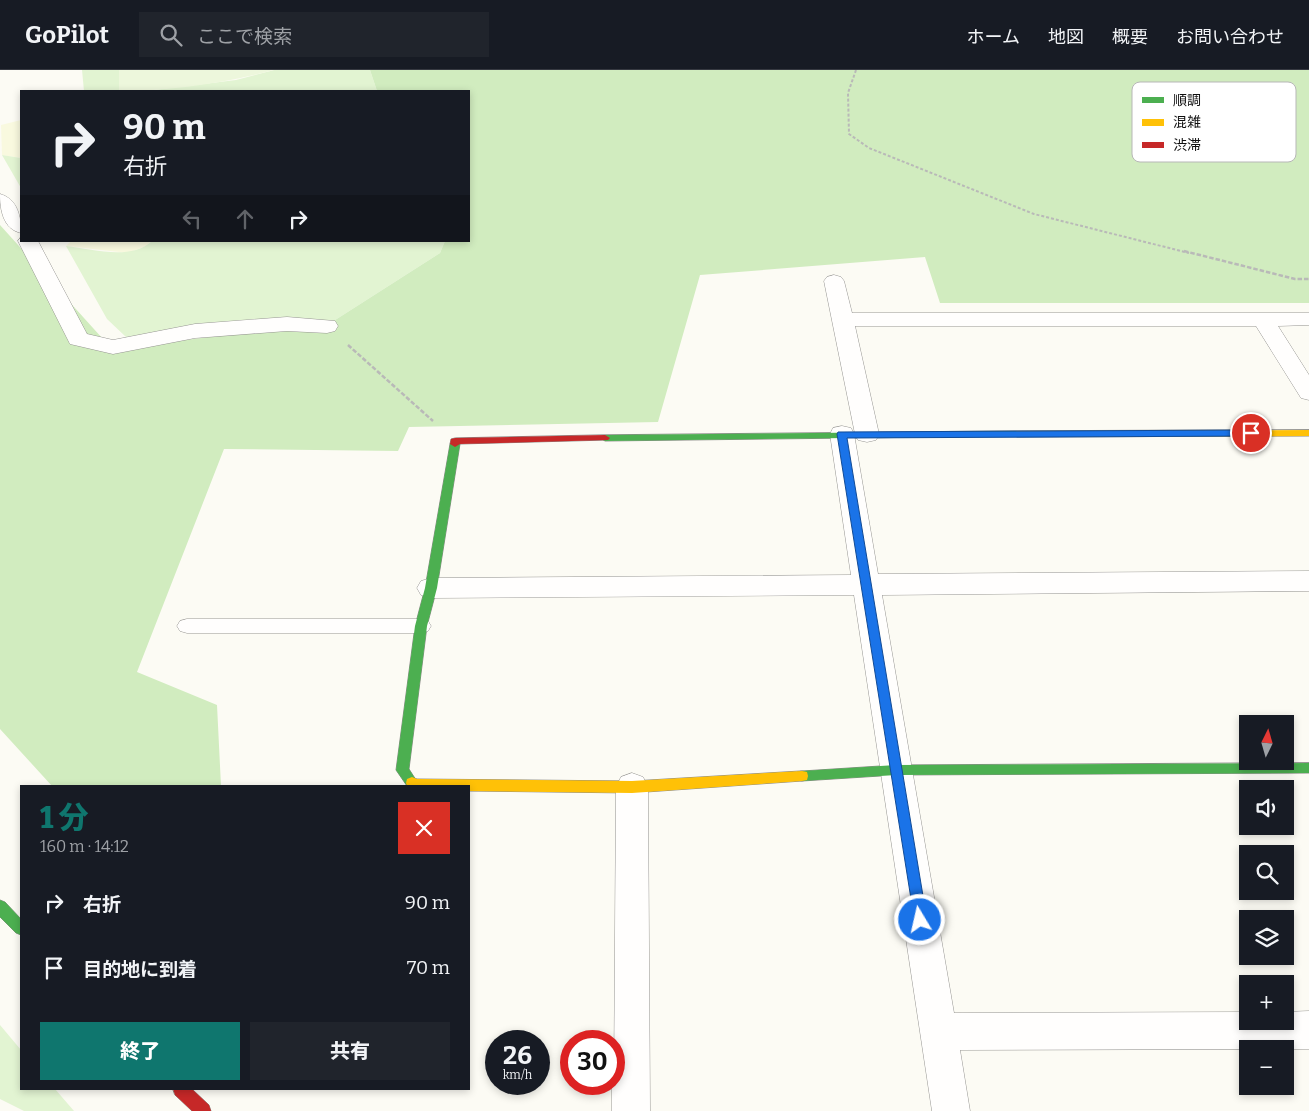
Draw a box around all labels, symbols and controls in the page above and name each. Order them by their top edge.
search box [139,12,489,57]
text: GoPilot [25,21,109,49]
icon: search [157,21,185,49]
text: ここで検索 [197,25,292,48]
text: ホーム [967,26,1020,48]
text: 地図 [1048,26,1084,48]
text: 概要 [1112,26,1148,48]
text: お問い合わせ [1176,26,1284,48]
legend [1132,82,1296,162]
text: 順調 [1173,92,1201,109]
text: 90 m [123,106,206,148]
icon: right [40,110,105,175]
text: 混雑 [1173,114,1201,131]
text: 渋滞 [1173,137,1201,154]
text: 右折 [123,153,167,180]
icon: left [178,205,206,233]
icon: ahead [231,205,259,233]
icon: right [284,205,312,233]
pin [1230,412,1272,454]
icon: arrive [1237,419,1265,447]
north arrow [1239,715,1294,770]
map controls [1239,715,1294,1095]
button: sound [1239,780,1294,835]
text: 1 分 [40,800,88,836]
button: close [398,802,450,854]
text: 160 m · 14:12 [40,837,129,856]
button: search [1239,845,1294,900]
icon: right [40,889,68,917]
text: 90 m [405,891,450,914]
text: 右折 [83,893,121,916]
position arrow [893,893,945,945]
button: layers [1239,910,1294,965]
icon: arrive [40,954,68,982]
text: 70 m [407,956,450,979]
text: 目的地に到着 [83,958,197,981]
button: + [1239,975,1294,1030]
button: 終了 [40,1022,240,1080]
button: 共有 [250,1022,450,1080]
speed limit sign: 30 [560,1030,625,1095]
button: − [1239,1040,1294,1095]
text: 26 [503,1041,532,1071]
text: km/h [503,1068,532,1082]

